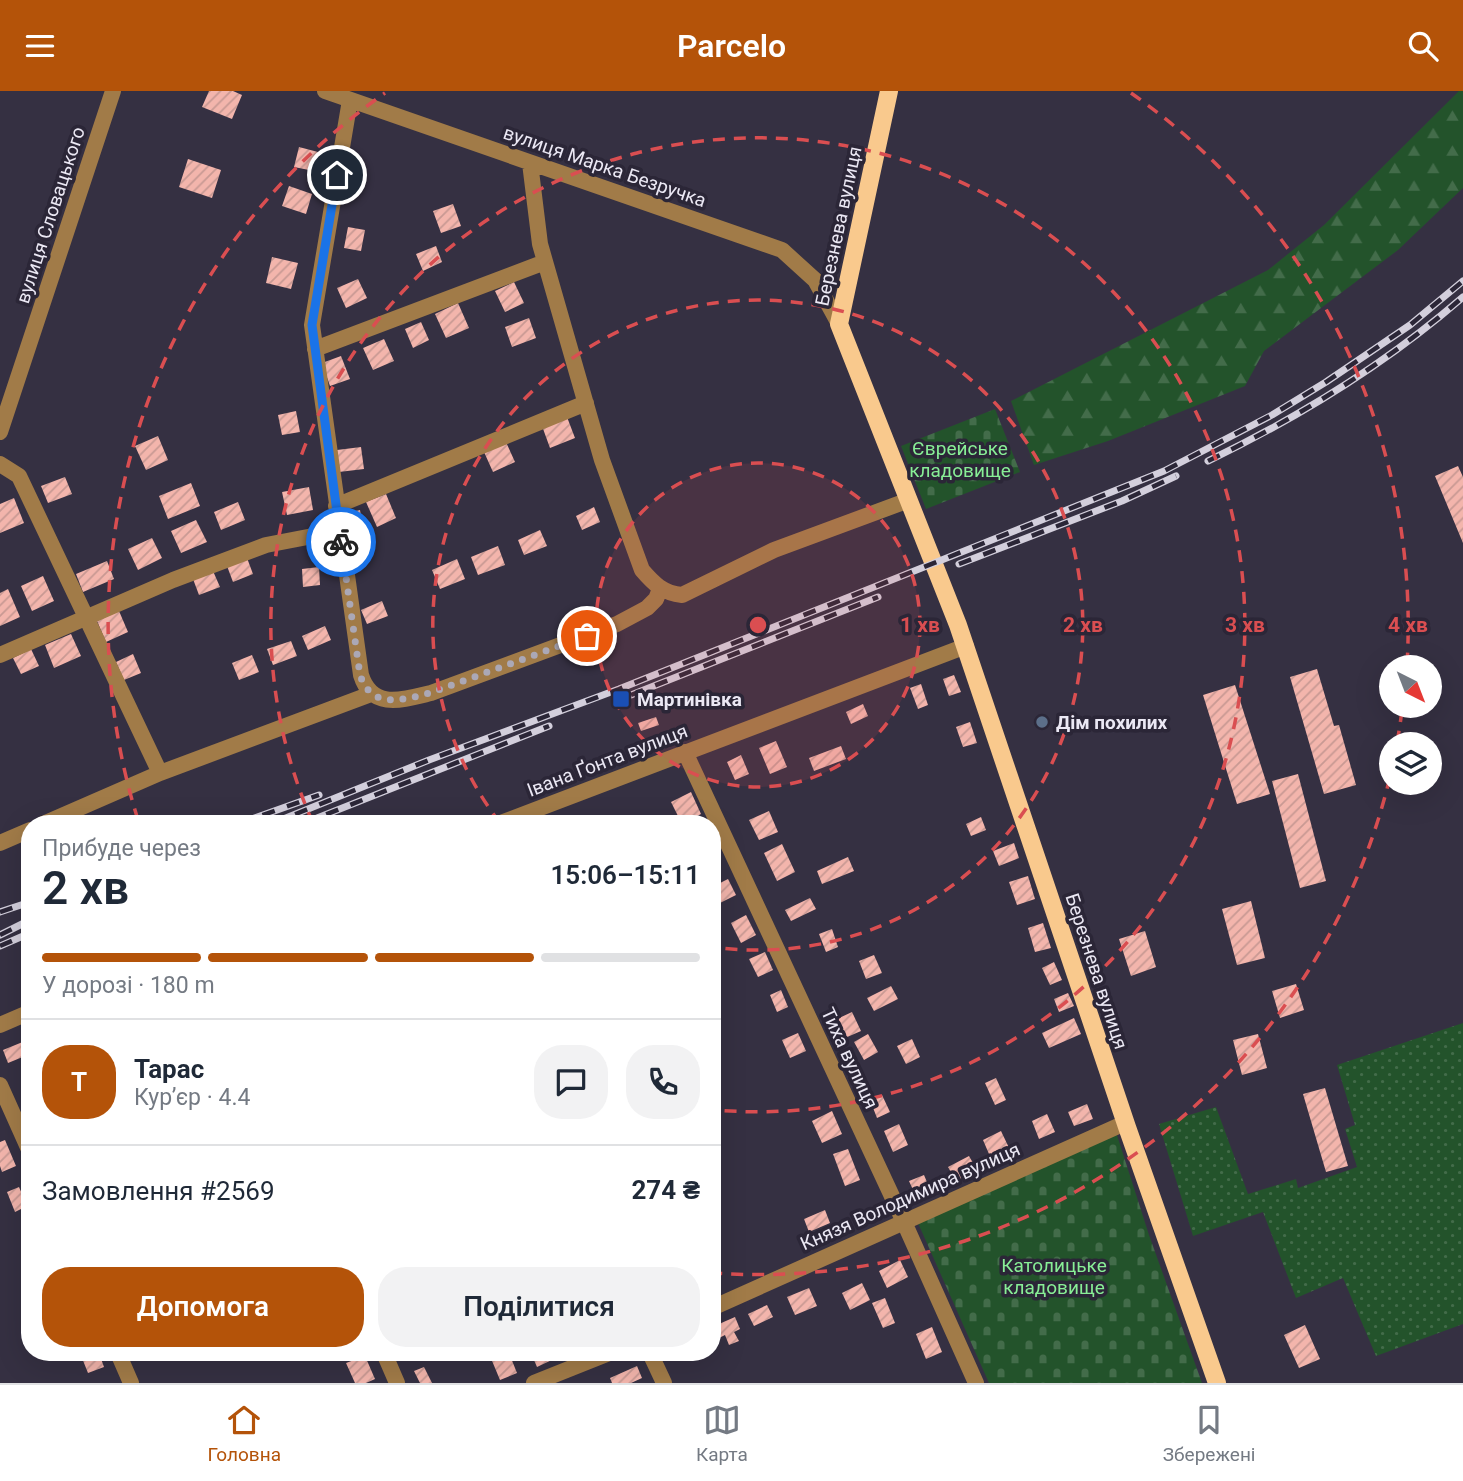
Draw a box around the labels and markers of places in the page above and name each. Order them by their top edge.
pin [307,145,367,205]
pin [557,606,617,666]
centre of rings [746,613,770,637]
place label: Мартинівка [637,688,742,711]
marker: Мартинівка [611,689,631,709]
place label: Дiм похилих [1056,711,1168,734]
marker: Дiм похилих [1034,714,1050,730]

